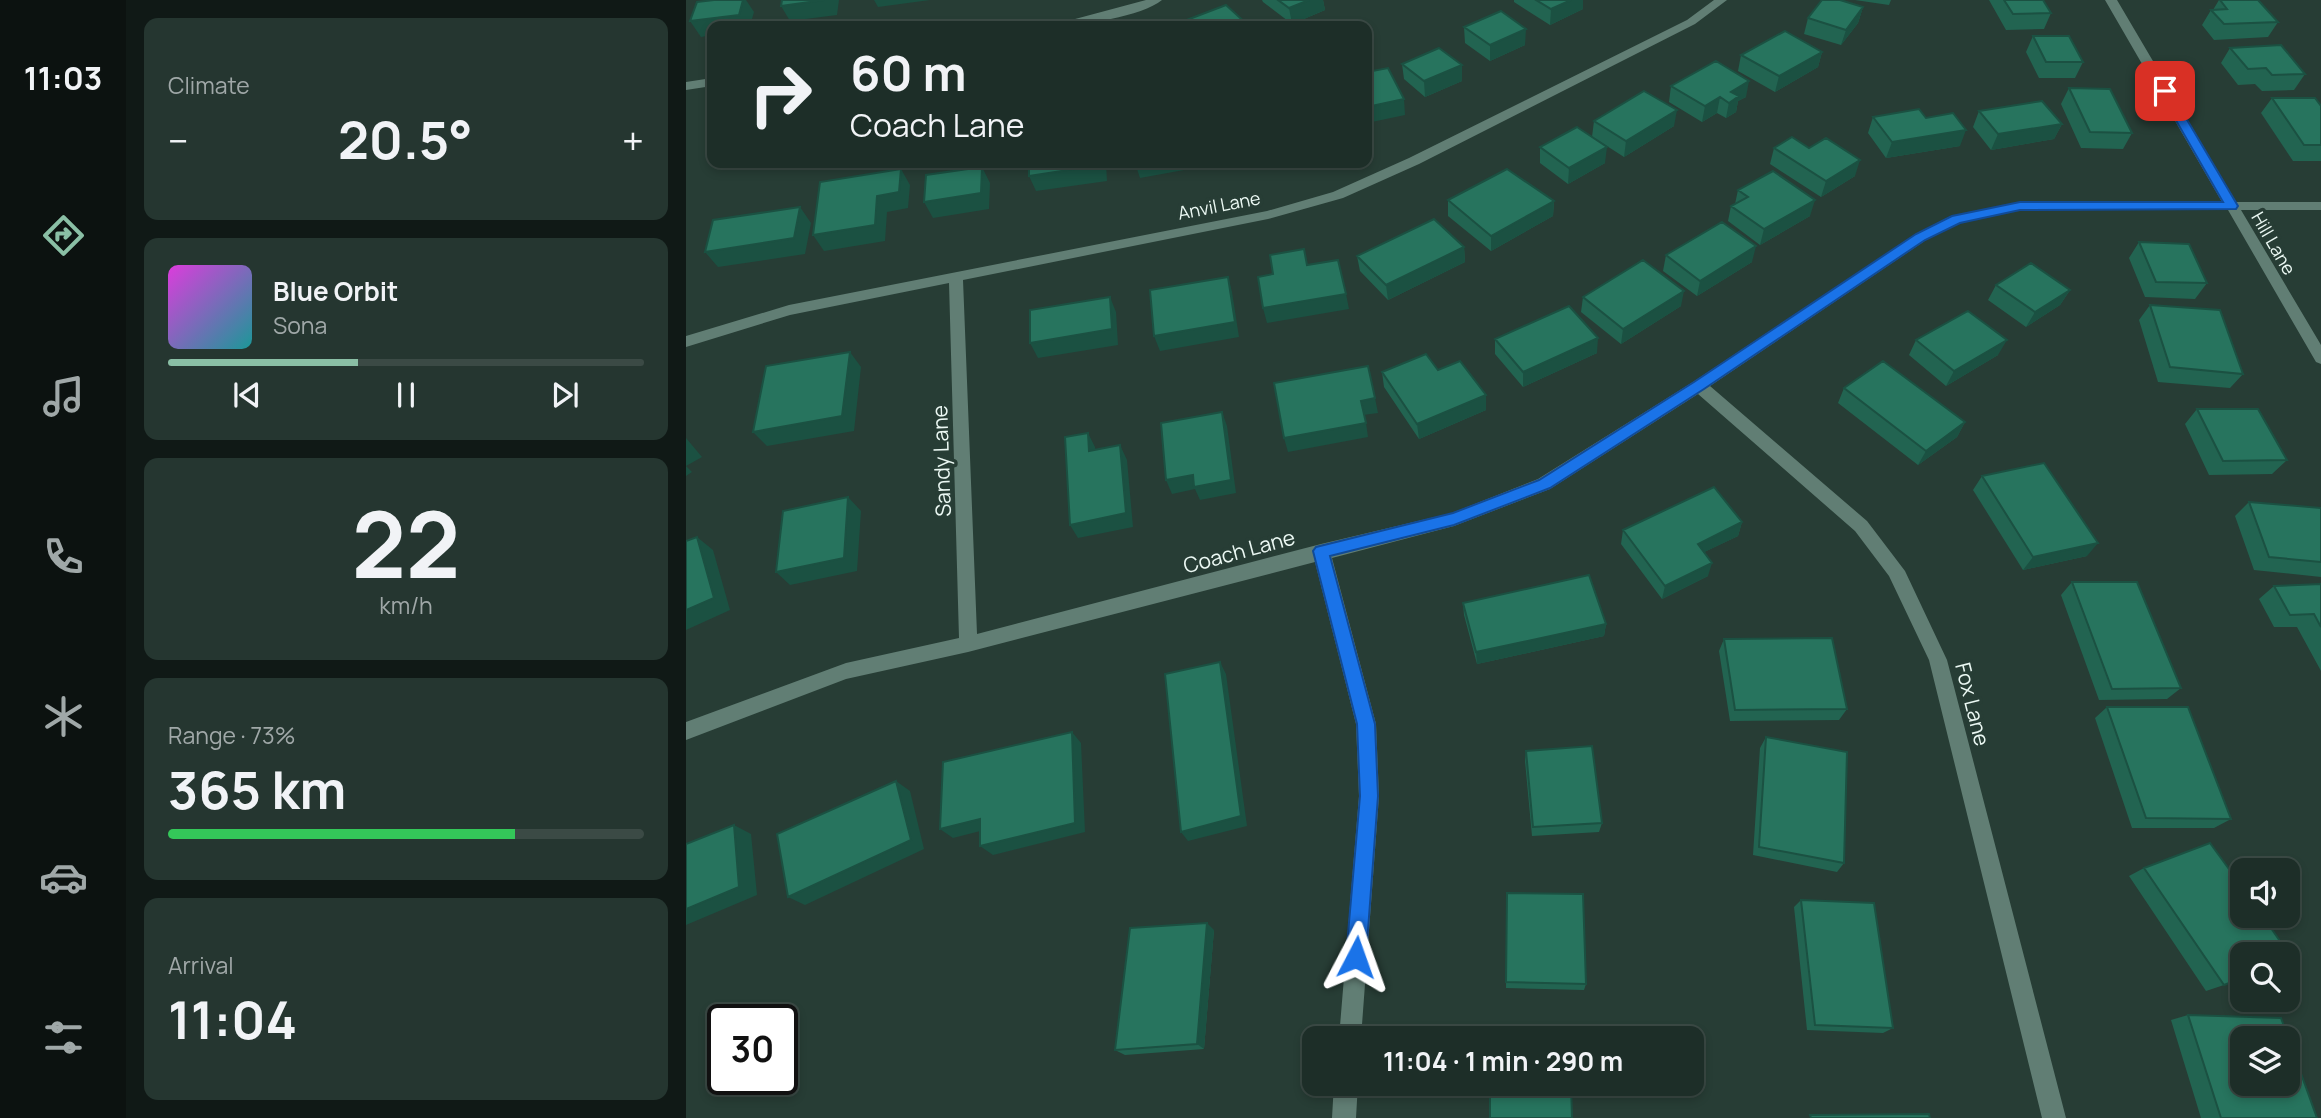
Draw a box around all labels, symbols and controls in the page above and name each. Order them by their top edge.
text: 60 m [850,39,967,106]
icon: right [735,49,826,140]
text: 11:03 [24,56,102,100]
pin [2135,61,2195,121]
text: Climate [168,69,250,101]
icon: arrive [2146,72,2184,110]
text: Coach Lane [850,103,1024,147]
text: 20.5° [338,104,473,175]
text: − [168,114,189,166]
text: + [622,114,644,166]
street label: Anvil Lane [1176,185,1262,225]
street label: Hill Lane [2246,207,2302,279]
icon: directions [39,211,88,260]
text: Blue Orbit [273,273,398,309]
text: Sona [273,309,327,341]
icon: music [39,372,88,421]
icon: previous [228,376,266,414]
icon: pause [387,376,425,414]
icon: next [546,376,584,414]
street label: Sandy Lane [925,405,957,517]
text: 22 [352,481,460,605]
street label: Coach Lane [1180,523,1298,579]
icon: phone [39,532,88,581]
text: km/h [379,589,433,621]
street label: Fox Lane [1949,659,1997,749]
icon: climate [39,692,88,741]
text: Range · 73% [168,719,295,751]
text: 365 km [168,754,346,825]
icon: car [39,853,88,902]
map controls [2230,858,2300,1096]
button: sound [2230,858,2300,928]
position arrow [1319,920,1393,994]
button: search [2230,942,2300,1012]
text: Arrival [168,949,234,981]
text: 11:04 [168,984,297,1055]
speed limit sign: 30 [707,1004,798,1095]
icon: filters [39,1013,88,1062]
button: layers [2230,1026,2300,1096]
text: 11:04 · 1 min · 290 m [1383,1043,1623,1079]

